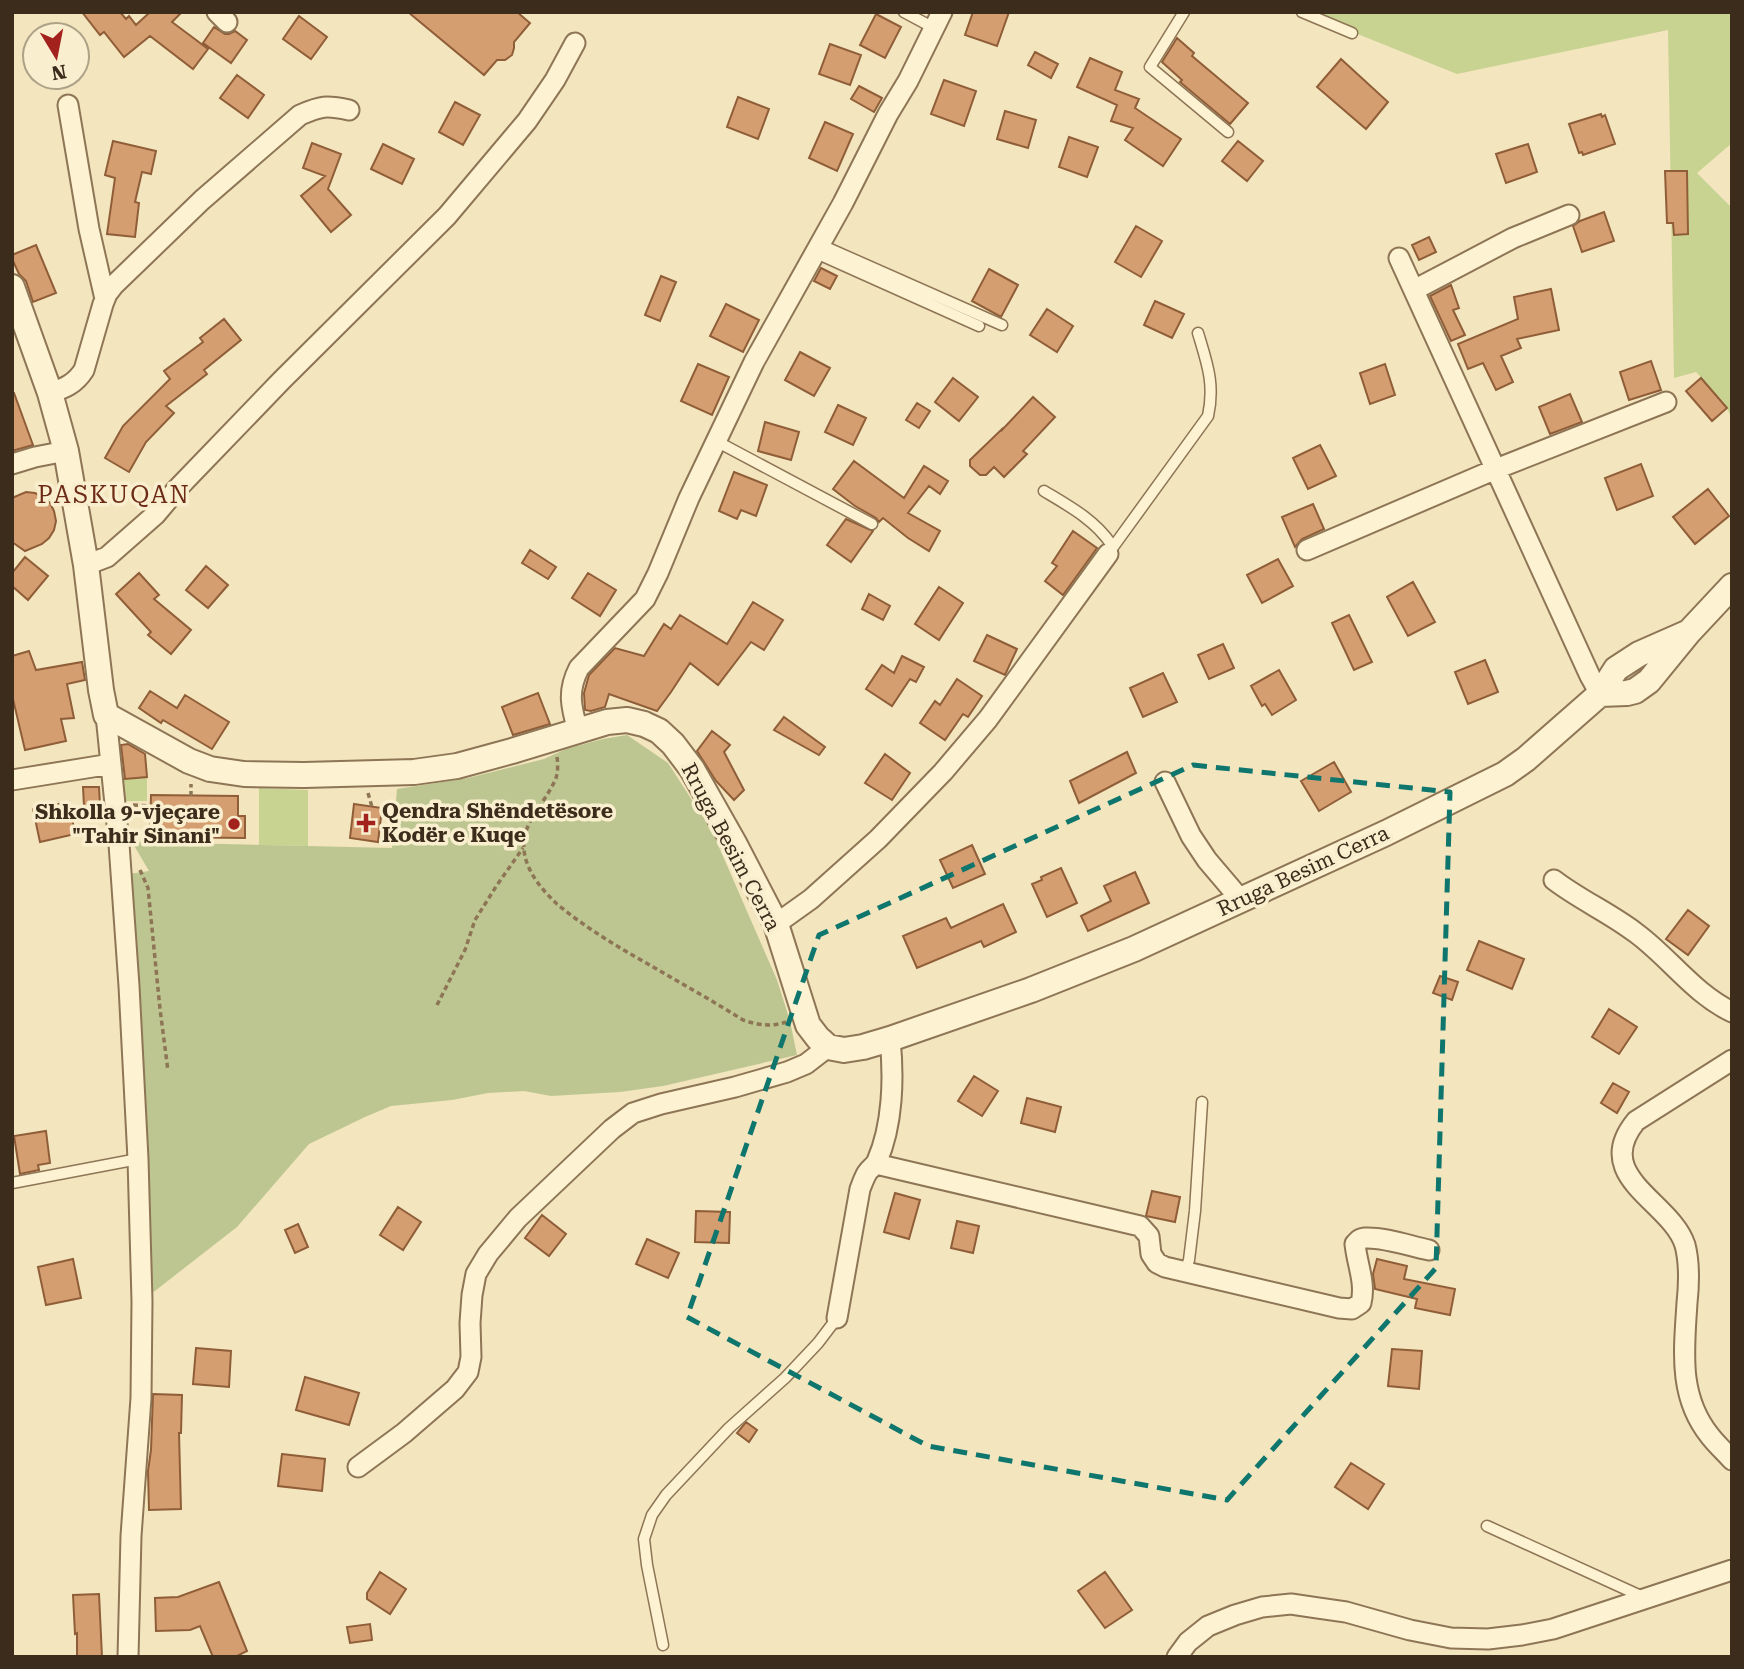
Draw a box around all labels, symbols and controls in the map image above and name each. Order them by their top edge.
north arrow [21,21,91,91]
text: N [49,60,68,85]
district label: PASKUQAN [37,481,191,509]
street label: Rruga Besim Cerra [677,759,786,936]
place label: Qendra Shëndetësore Kodër e Kuqe [382,799,613,847]
place label: Shkolla 9-vjeçare "Tahir Sinani" [35,800,220,848]
marker: Qendra Shëndetësore Kodër e Kuqe [356,813,376,833]
marker: Shkolla 9-vjeçare "Tahir Sinani" [226,816,242,832]
street label: Rruga Besim Cerra [1213,820,1393,921]

